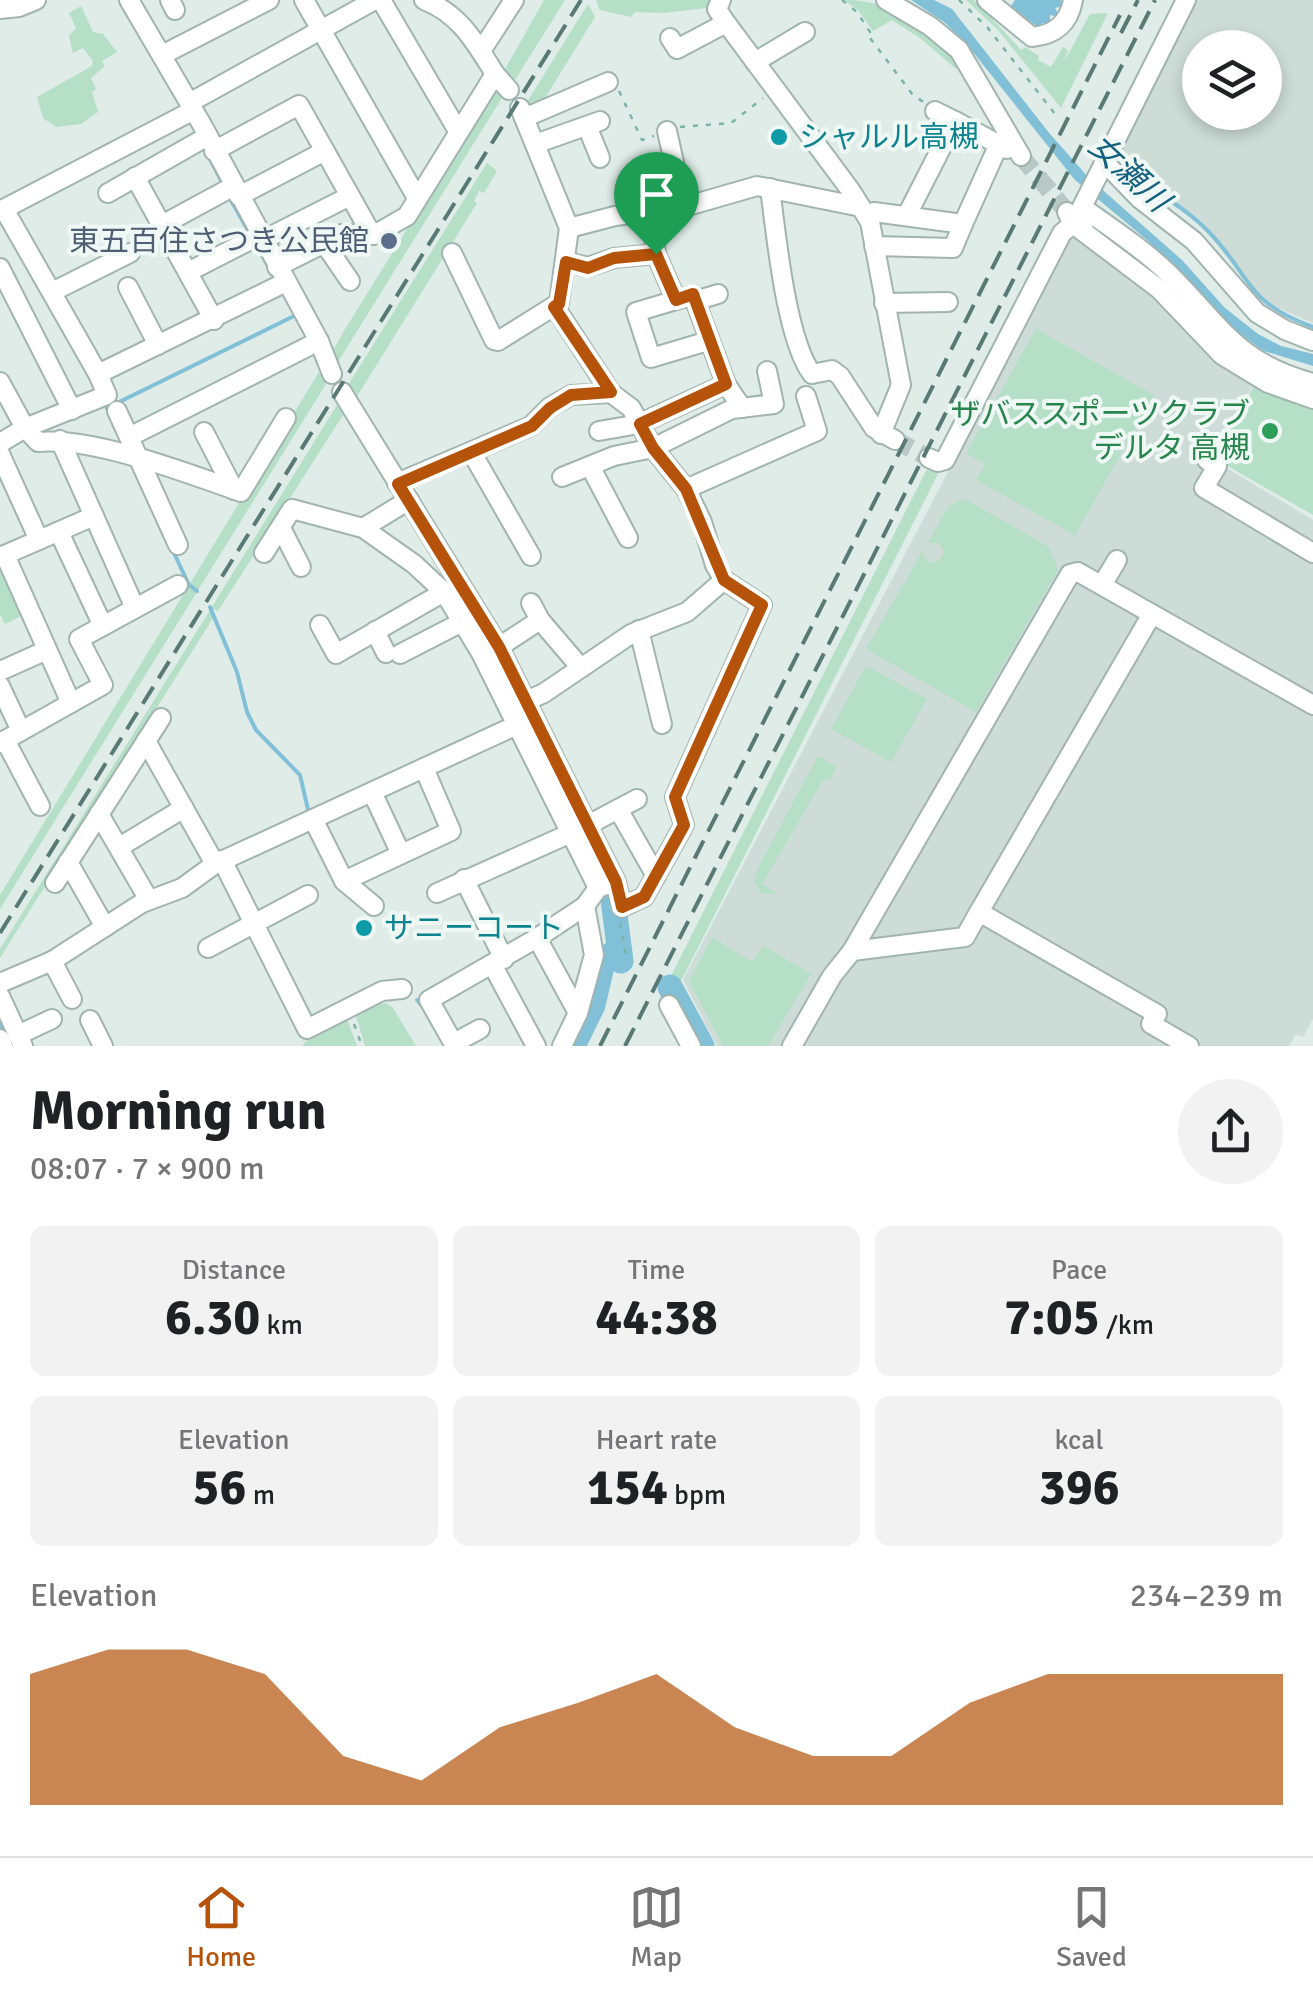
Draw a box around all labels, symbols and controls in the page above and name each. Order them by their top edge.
map controls [1182,30,1282,130]
button: layers [1182,30,1282,130]
place label: シャルル高槻 [799,119,979,156]
marker: シャルル高槻 [768,126,790,148]
water label: 女瀬川 [1081,126,1180,222]
pin [614,152,699,255]
icon: arrive [629,167,684,222]
place label: 東五百住さつき公民館 [69,223,369,260]
marker: 東五百住さつき公民館 [378,230,400,252]
place label: ザバススポーツクラブ デルタ 高槻 [951,396,1250,467]
marker: ザバススポーツクラブ デルタ 高槻 [1259,420,1281,442]
place label: サニーコート [384,910,564,947]
marker: サニーコート [353,917,375,939]
text: Morning run [30,1077,327,1145]
button: share [1178,1079,1283,1184]
text: 08:07 · 7 × 900 m [30,1149,265,1188]
text: Distance [182,1253,286,1287]
text: Time [628,1253,685,1287]
text: Pace [1051,1253,1107,1287]
text: 6.30 [165,1287,260,1349]
text: 44:38 [595,1287,718,1349]
text: 7:05 [1004,1287,1100,1349]
text: km [260,1308,303,1342]
text: /km [1100,1308,1154,1342]
text: Elevation [178,1423,290,1457]
text: Heart rate [596,1423,717,1457]
text: kcal [1055,1423,1104,1457]
text: 56 [193,1457,247,1519]
text: 154 [587,1457,668,1519]
text: 396 [1039,1457,1120,1519]
text: m [247,1478,275,1512]
text: bpm [668,1478,726,1512]
text: Elevation [30,1576,157,1615]
text: 234–239 m [1130,1576,1283,1615]
tab: Home [186,1880,256,1974]
tab: Map [629,1880,684,1974]
tab: Saved [1056,1880,1127,1974]

